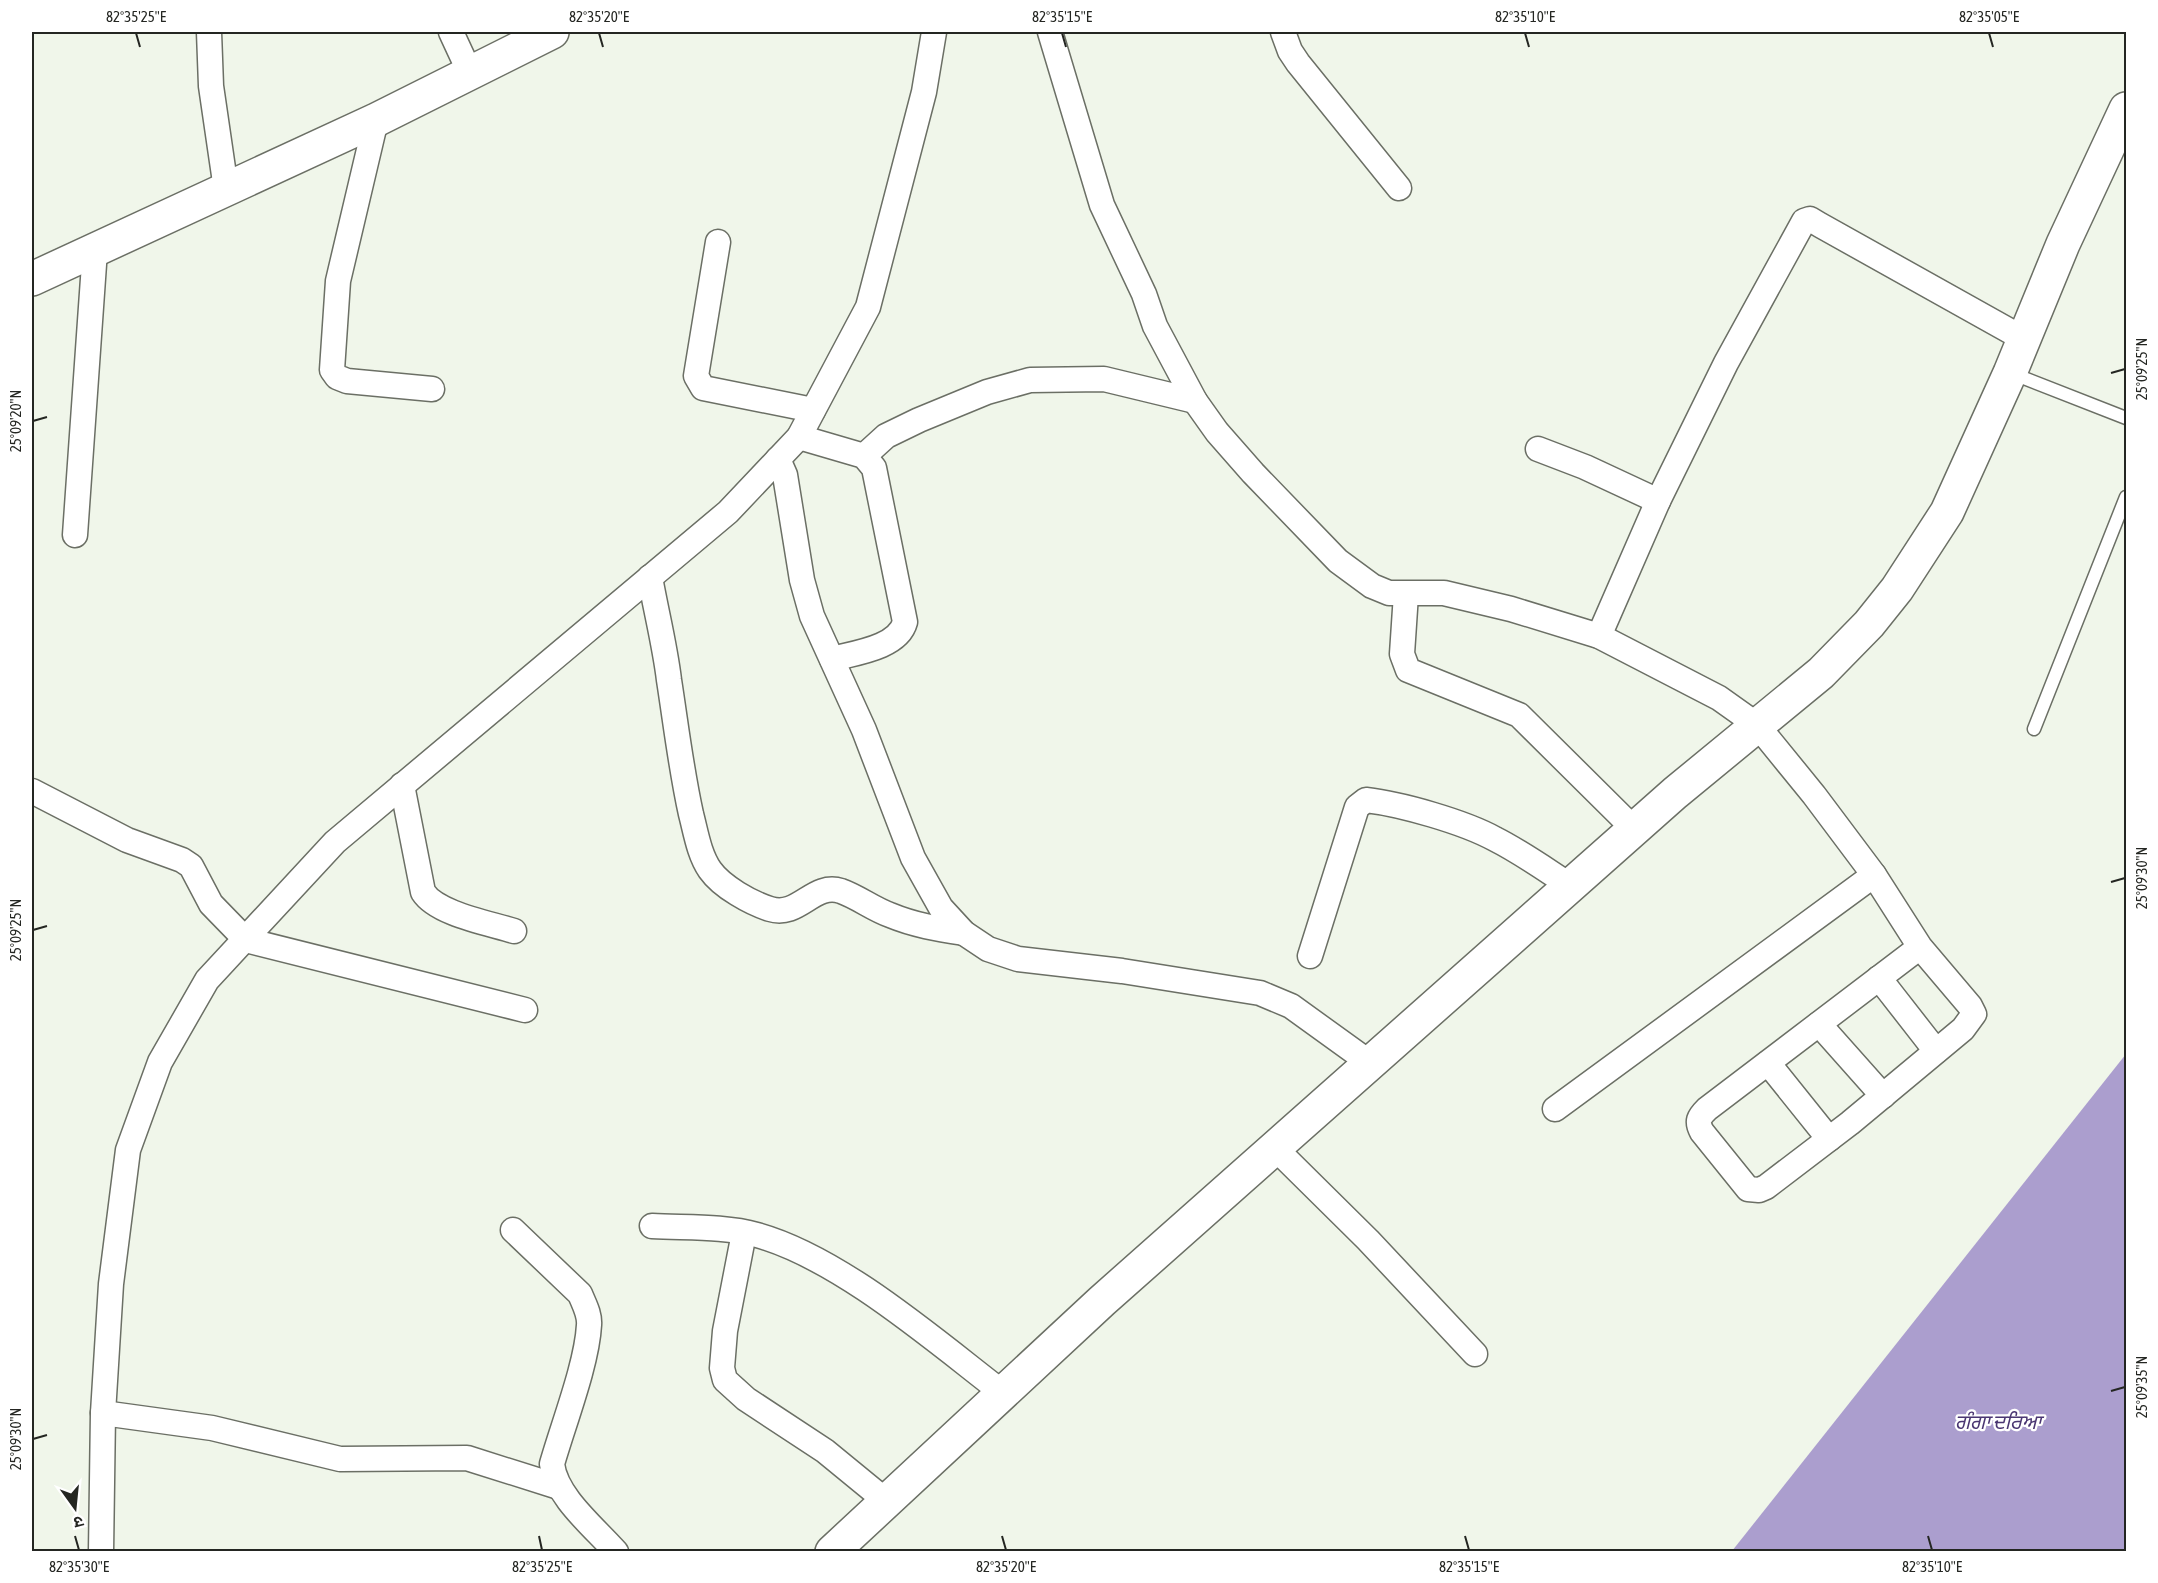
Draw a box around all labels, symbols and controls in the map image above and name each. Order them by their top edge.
text: 82°35'25"E [106,8,167,25]
text: 82°35'20"E [569,8,630,25]
text: 82°35'15"E [1032,8,1093,25]
text: 82°35'10"E [1495,8,1556,25]
text: 82°35'05"E [1959,8,2020,25]
text: 25°09'25"N [2133,338,2150,400]
text: 25°09'20"N [7,390,24,452]
text: 25°09'30"N [2133,847,2150,909]
text: 25°09'25"N [7,899,24,961]
text: 25°09'35"N [2133,1356,2150,1418]
text: 25°09'30"N [7,1408,24,1470]
water label: ਗੰਗਾ ਦਰਿਆ [1955,1410,2044,1433]
north arrow [45,1478,105,1538]
text: उ [71,1513,86,1533]
text: 82°35'30"E [49,1558,110,1575]
text: 82°35'25"E [512,1558,573,1575]
text: 82°35'20"E [976,1558,1037,1575]
text: 82°35'15"E [1439,1558,1500,1575]
text: 82°35'10"E [1902,1558,1963,1575]

